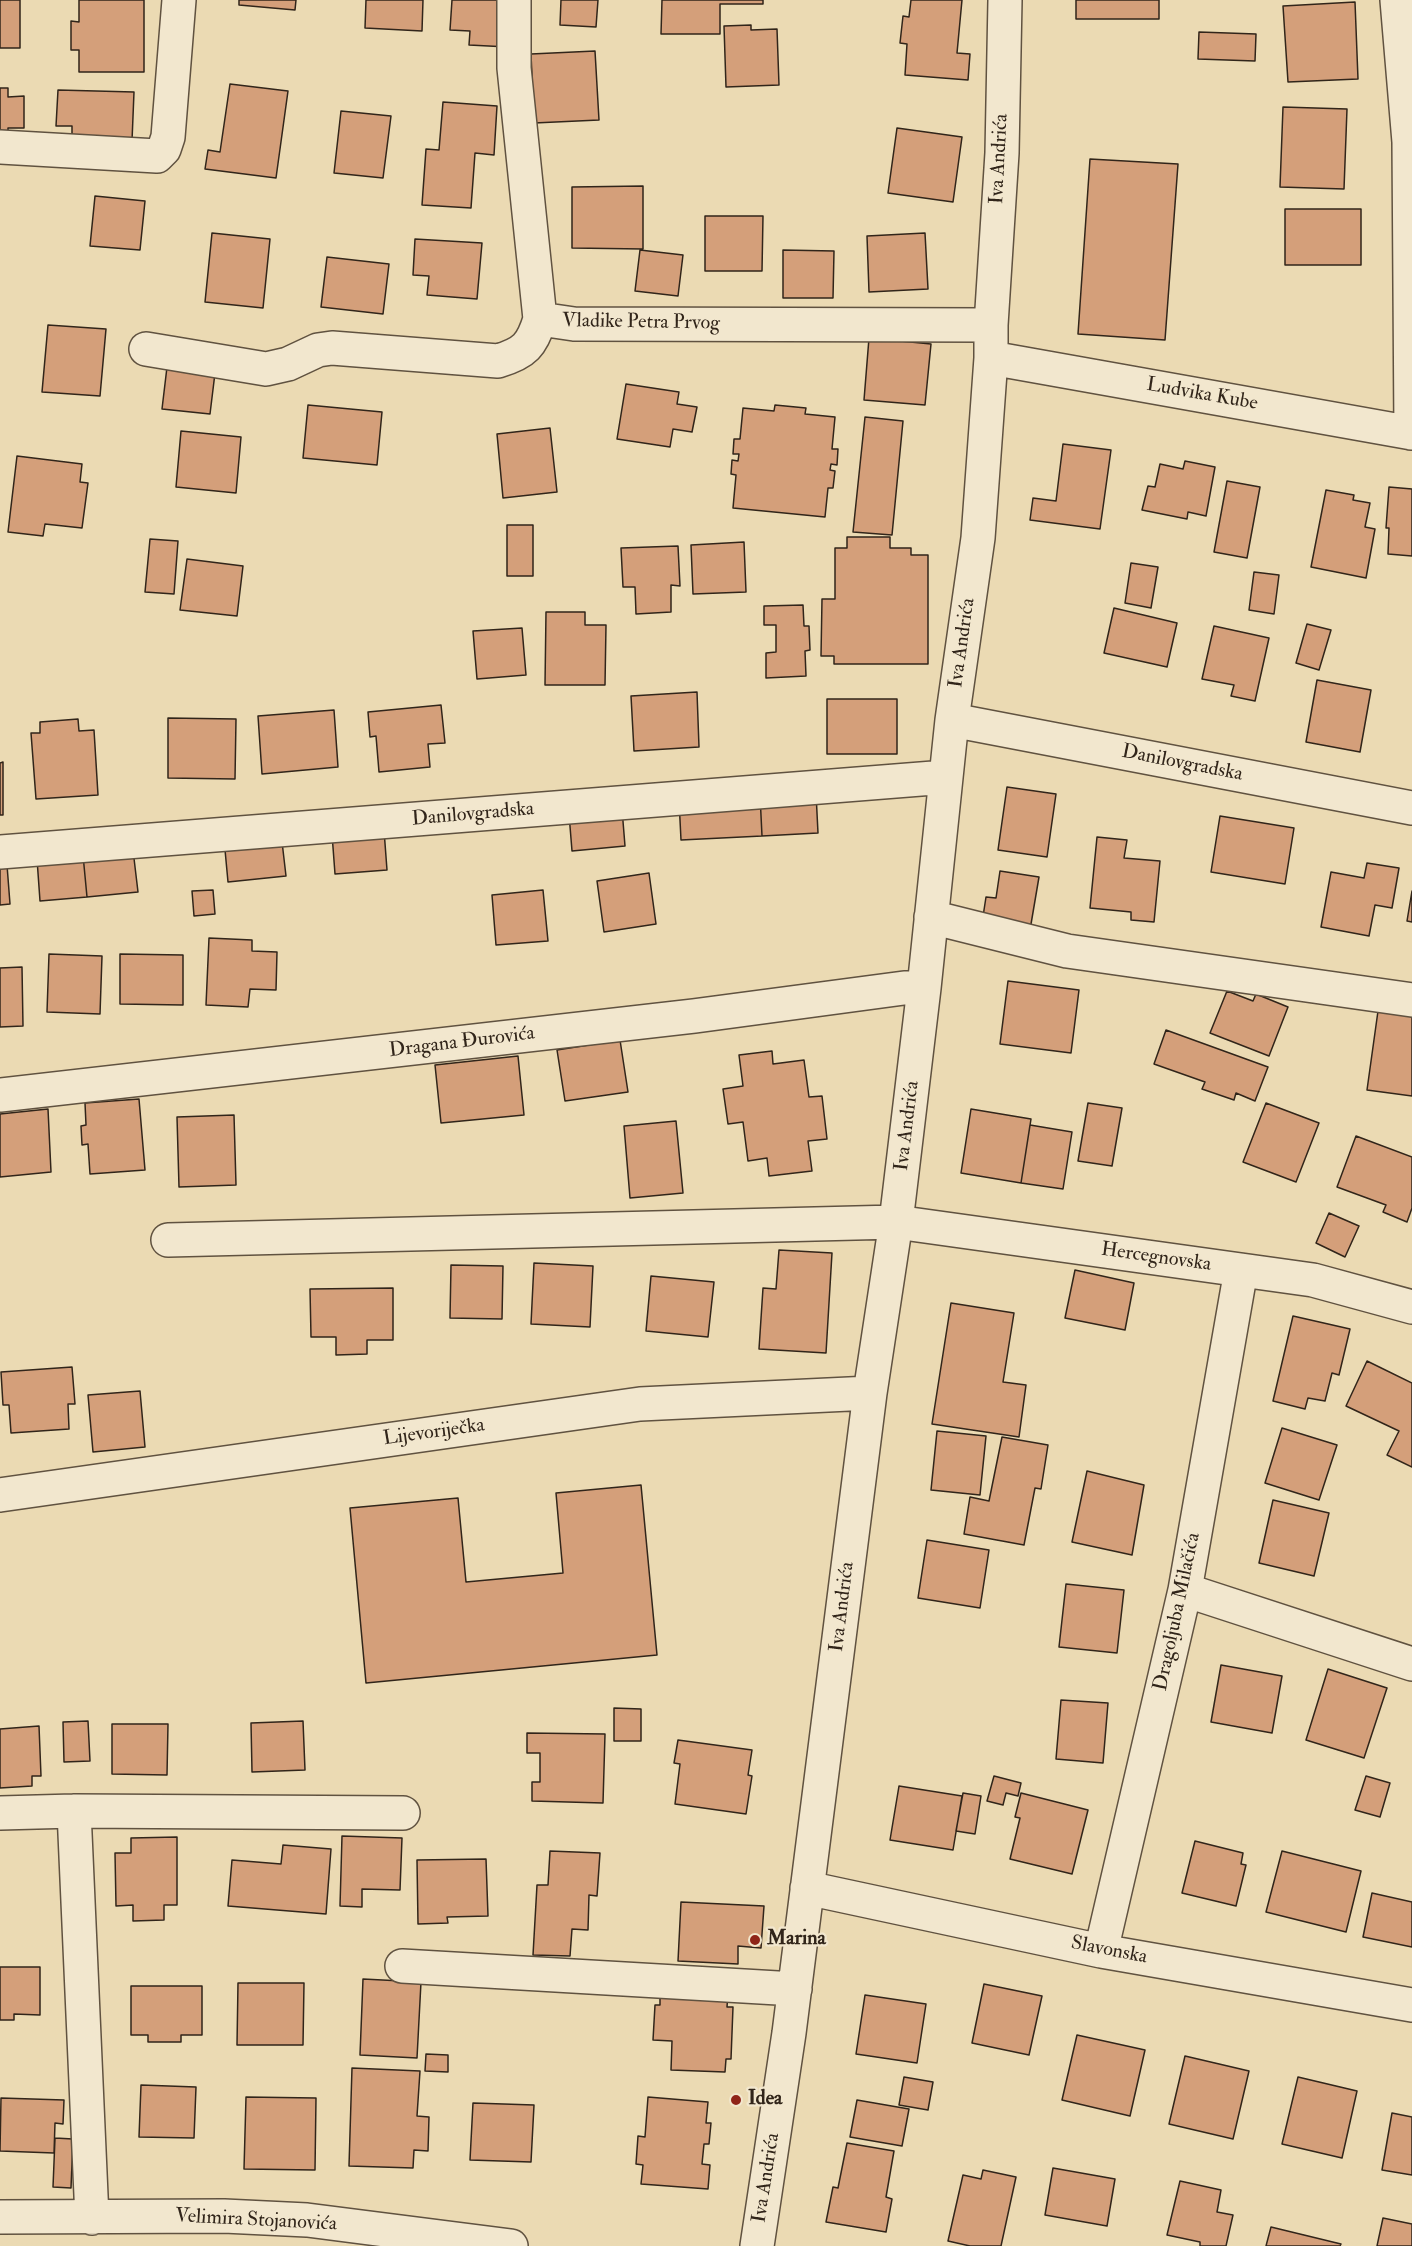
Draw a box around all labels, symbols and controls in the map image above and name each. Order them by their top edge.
street label: Iva Andrića [986,113,1014,205]
street label: Vladike Petra Prvog [562,310,720,336]
street label: Ludvika Kube [1145,373,1259,417]
street label: Iva Andrića [945,596,981,690]
street label: Danilovgradska [1119,741,1245,787]
street label: Danilovgradska [411,798,535,832]
street label: Dragana Đurovića [388,1022,536,1064]
street label: Iva Andrića [891,1080,925,1172]
street label: Hercegnovska [1099,1238,1213,1278]
street label: Lijevoriječka [382,1414,486,1452]
street label: Dragoljuba Milačića [1150,1531,1206,1693]
street label: Iva Andrića [826,1561,860,1653]
place label: Marina [767,1928,826,1952]
street label: Slavonska [1069,1932,1149,1970]
marker: Marina [748,1933,762,1947]
place label: Idea [748,2088,782,2112]
marker: Idea [729,2093,743,2107]
street label: Iva Andrića [748,2131,786,2225]
street label: Velimira Stojanovića [175,2205,337,2237]

